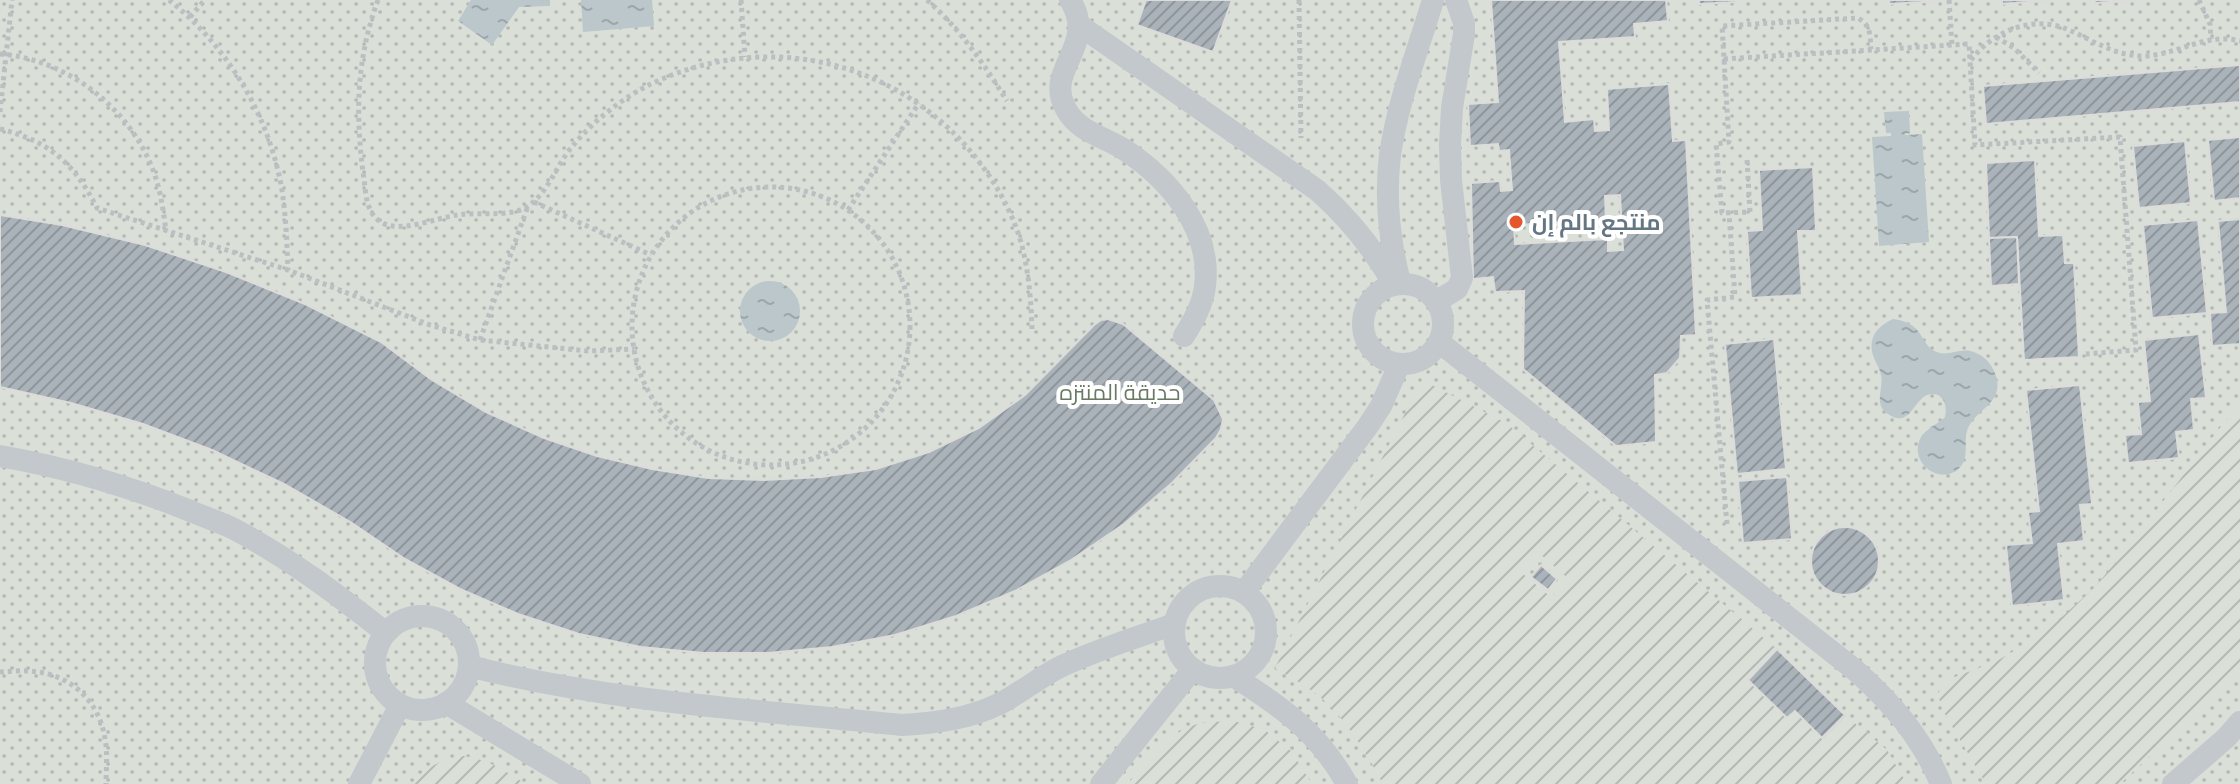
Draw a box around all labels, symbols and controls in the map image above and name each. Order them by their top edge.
place label: منتجع بالم إن [1532,210,1661,238]
marker: منتجع بالم إن [1507,213,1525,231]
park label: حديقة المنتزه [1060,380,1180,405]

